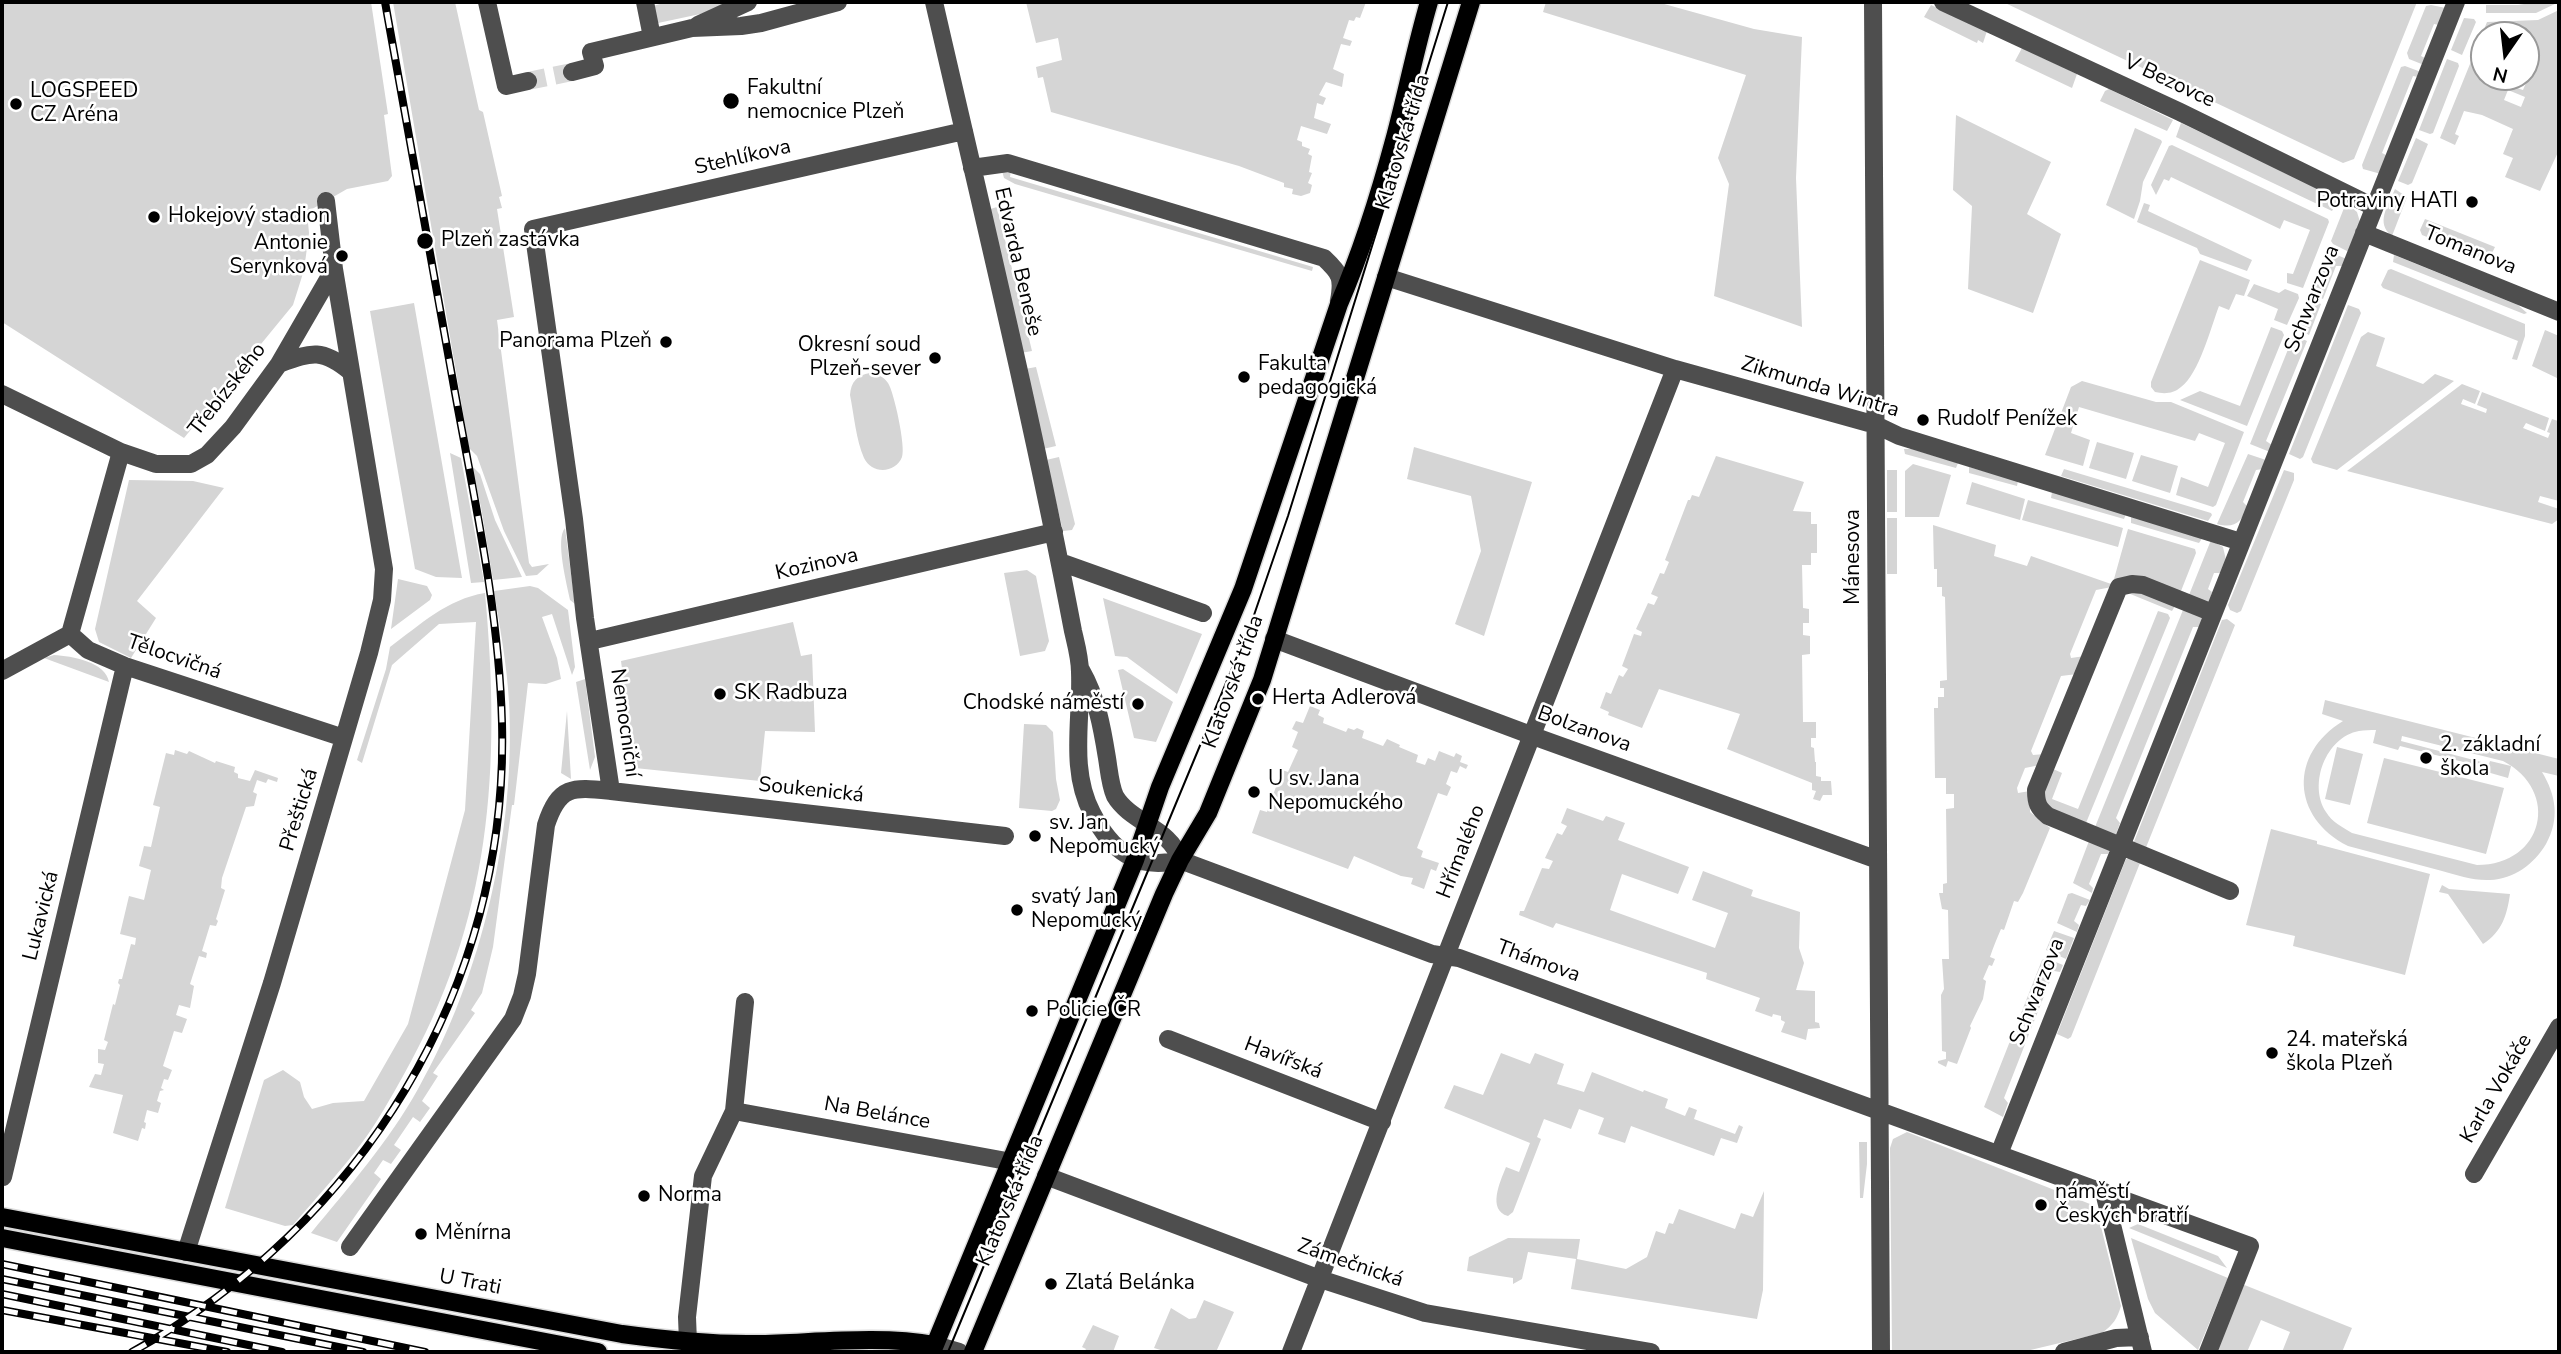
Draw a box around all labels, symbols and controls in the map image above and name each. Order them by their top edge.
north arrow [2470,21,2540,91]
street label: V Bezovce [2119,50,2219,114]
text: N [2490,60,2510,89]
street label: Klatovská třída [1371,71,1437,213]
place label: Fakultní nemocnice Plzeň [747,76,904,126]
place label: LOGSPEED CZ Aréna [30,79,138,129]
marker: Fakultní nemocnice Plzeň [721,91,741,111]
marker: LOGSPEED CZ Aréna [8,96,24,112]
street label: Stehlíkova [692,135,794,181]
street label: Edvarda Beneše [988,185,1046,339]
place label: Potraviny HATI [2316,189,2458,215]
marker: Potraviny HATI [2464,194,2480,210]
place label: Hokejový stadion [168,204,330,230]
marker: Hokejový stadion [146,209,162,225]
street label: Tomanova [2420,221,2520,281]
place label: Plzeň zastávka [441,228,580,254]
place label: Antonie Serynková [230,231,328,281]
marker: Plzeň zastávka [415,231,435,251]
street label: Schwarzova [2280,242,2346,356]
marker: Antonie Serynková [334,248,350,264]
place label: Panorama Plzeň [499,329,652,355]
place label: Okresní soud Plzeň-sever [798,333,921,383]
marker: Panorama Plzeň [658,334,674,350]
street label: Třebízského [184,338,272,442]
marker: Okresní soud Plzeň-sever [927,350,943,366]
place label: Fakulta pedagogická [1258,352,1377,402]
street label: Zikmunda Wintra [1738,352,1902,424]
marker: Fakulta pedagogická [1236,369,1252,385]
place label: Rudolf Penížek [1937,407,2077,433]
marker: Rudolf Penížek [1915,412,1931,428]
street label: Mánesova [1841,509,1867,605]
street label: Kozinova [773,543,861,587]
street label: Klatovská třída [1198,612,1270,752]
street label: Tělocvičná [123,630,225,686]
street label: Nemocniční [604,667,644,779]
place label: SK Radbuza [734,681,848,707]
marker: SK Radbuza [712,686,728,702]
place label: Herta Adlerová [1272,686,1416,712]
place label: Chodské náměstí [963,691,1124,717]
marker: Herta Adlerová [1250,691,1266,707]
marker: Chodské náměstí [1130,696,1146,712]
street label: Bolzanova [1534,701,1634,759]
place label: 2. základní škola [2440,733,2540,783]
marker: 2. základní škola [2418,750,2434,766]
street label: Přeštická [276,766,324,854]
place label: U sv. Jana Nepomuckého [1268,767,1403,817]
street label: Soukenická [757,773,865,809]
marker: U sv. Jana Nepomuckého [1246,784,1262,800]
street label: Hřímalého [1433,802,1491,902]
place label: sv. Jan Nepomucký [1049,811,1160,861]
marker: sv. Jan Nepomucký [1027,828,1043,844]
street label: Lukavická [19,869,65,963]
place label: svatý Jan Nepomucký [1031,885,1142,935]
marker: svatý Jan Nepomucký [1009,902,1025,918]
street label: Thámova [1493,935,1583,989]
street label: Schwarzova [2005,935,2071,1049]
place label: Policie ČR [1046,998,1141,1024]
marker: Policie ČR [1024,1003,1040,1019]
place label: 24. mateřská škola Plzeň [2286,1028,2408,1078]
street label: Karla Vokáče [2456,1030,2538,1148]
street label: Havířská [1240,1033,1326,1085]
marker: 24. mateřská škola Plzeň [2264,1045,2280,1061]
street label: Na Belánce [822,1092,932,1136]
street label: Klatovská třída [972,1132,1050,1270]
place label: náměstí Českých bratří [2055,1180,2188,1230]
place label: Norma [658,1183,722,1209]
marker: Norma [636,1188,652,1204]
marker: náměstí Českých bratří [2033,1197,2049,1213]
place label: Měnírna [435,1221,512,1247]
marker: Měnírna [413,1226,429,1242]
street label: Zámečnická [1294,1234,1406,1294]
street label: U Trati [437,1265,503,1301]
place label: Zlatá Belánka [1065,1271,1195,1297]
marker: Zlatá Belánka [1043,1276,1059,1292]

